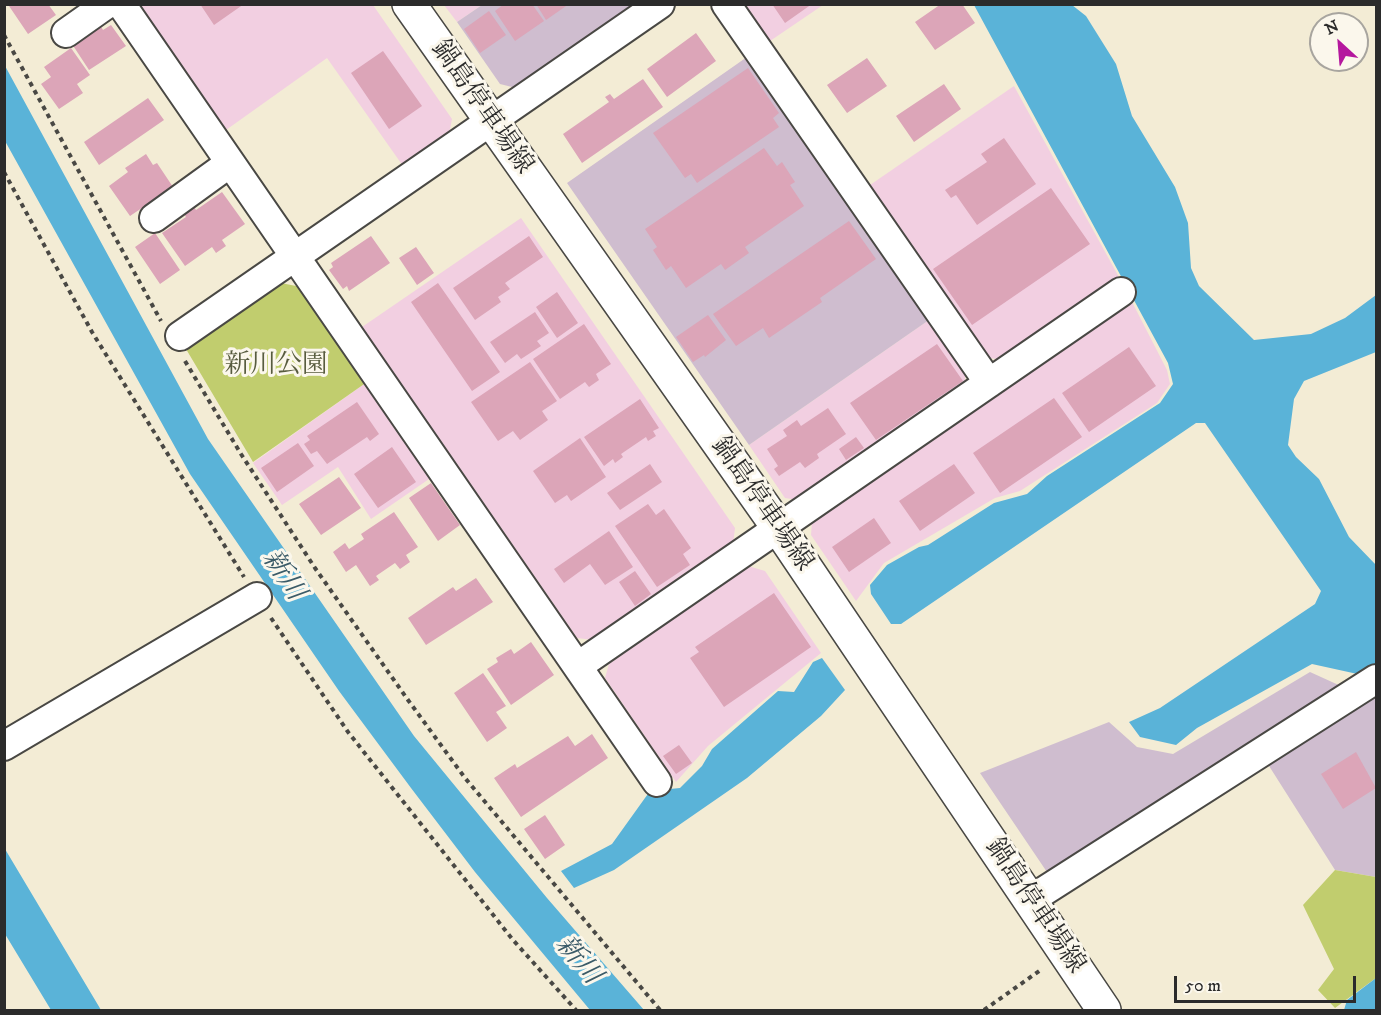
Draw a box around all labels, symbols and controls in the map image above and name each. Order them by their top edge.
north arrow [1309,12,1369,72]
text: N [1322,16,1342,39]
street label: 鍋島停車場線 [423,35,539,181]
park label: 新川公園 [224,351,328,383]
street label: 鍋島停車場線 [703,432,819,578]
water label: 新川 [253,545,311,607]
street label: 鍋島停車場線 [977,834,1091,980]
water label: 新川 [547,930,607,992]
scale bar [1177,964,1358,1002]
text: 50 m [1185,975,1221,997]

